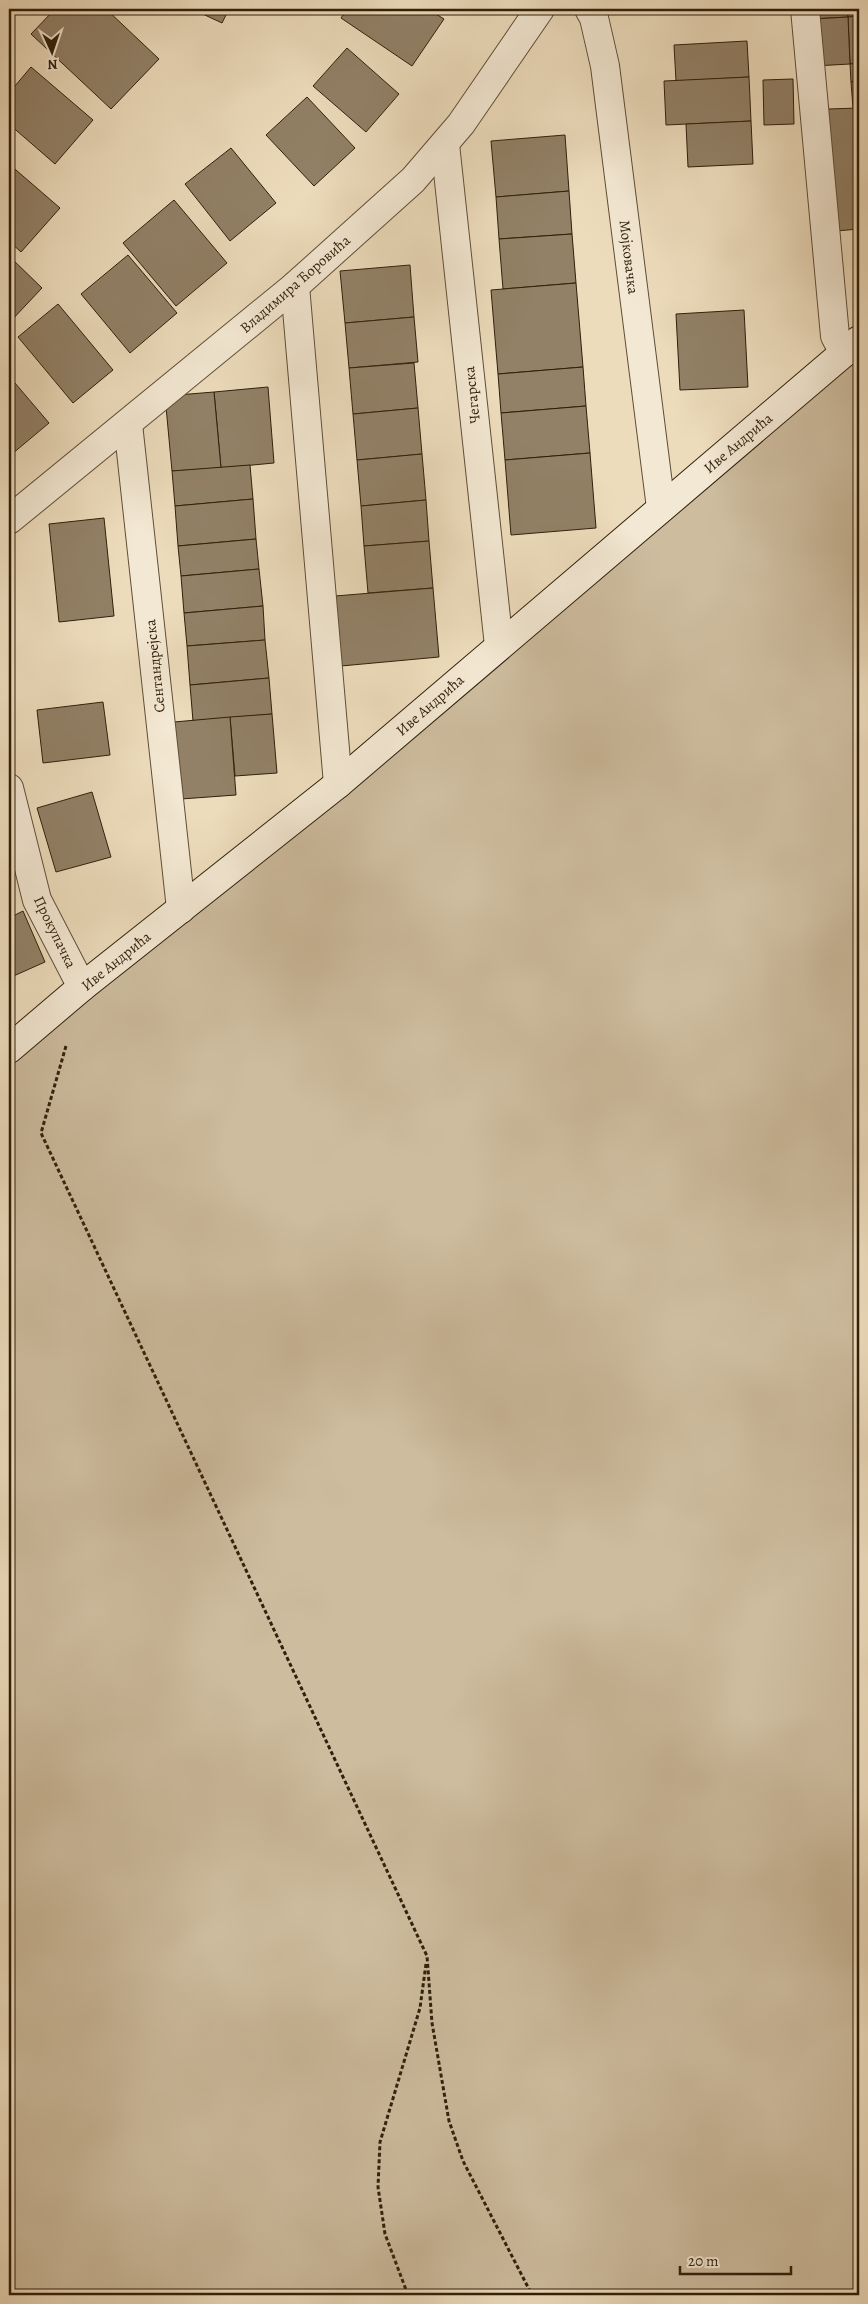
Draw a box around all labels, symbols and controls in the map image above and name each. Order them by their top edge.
north arrow [28,28,78,78]
text: N [47,55,58,74]
street label: Мојковачка [615,219,643,295]
street label: Владимира Ћоровића [236,230,354,337]
street label: Чегарска [459,365,485,425]
street label: Иве Андрића [699,408,777,478]
street label: Сентандрејска [140,618,170,714]
street label: Иве Андрића [392,670,468,740]
street label: Прокупачка [29,893,81,971]
street label: Иве Андрића [77,927,155,995]
scale bar [680,2244,792,2276]
text: 20 m [688,2251,719,2271]

